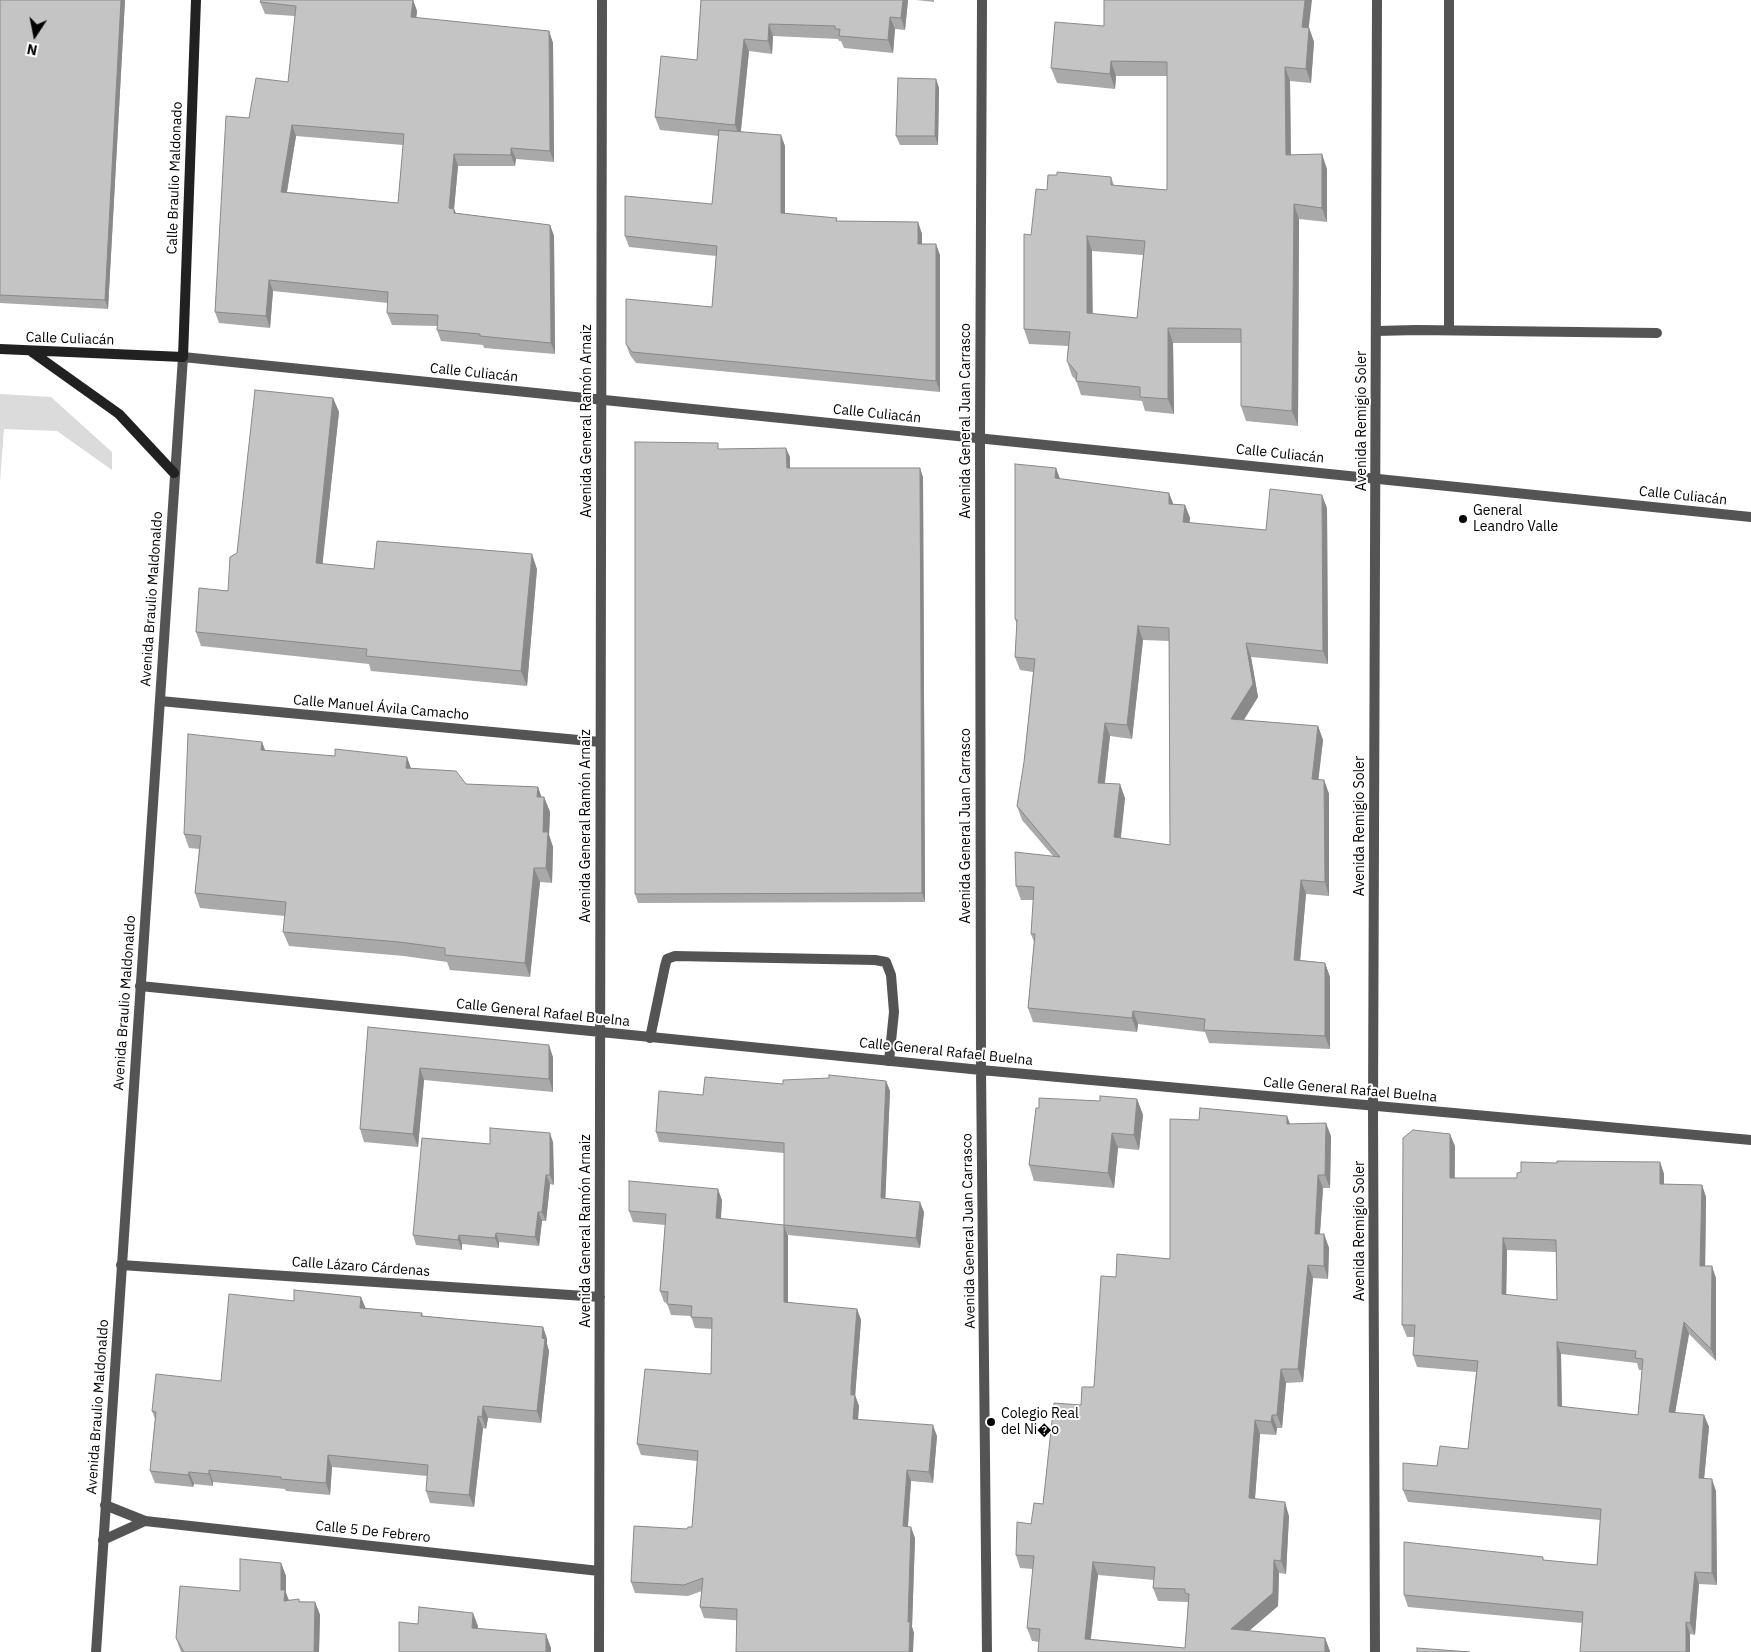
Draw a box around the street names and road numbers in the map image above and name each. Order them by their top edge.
street label: Calle Braulio Maldonado [164,101,186,255]
street label: Avenida General Juan Carrasco [958,323,974,519]
street label: Avenida General Ramón Arnaiz [579,324,595,518]
street label: Calle Culiacán [25,329,115,349]
street label: Avenida Remigio Soler [1354,351,1370,491]
street label: Calle Culiacán [429,360,519,386]
street label: Calle Culiacán [832,401,922,427]
street label: Calle Culiacán [1235,441,1325,467]
street label: Calle Culiacán [1638,483,1728,509]
street label: Avenida Braulio Maldonaldo [138,511,166,687]
street label: Calle Manuel Ávila Camacho [292,692,470,724]
street label: Avenida General Juan Carrasco [958,728,974,924]
street label: Avenida General Ramón Arnaiz [578,729,594,923]
street label: Avenida Remigio Soler [1352,756,1368,896]
street label: Avenida Braulio Maldonaldo [111,915,139,1091]
street label: Calle General Rafael Buelna [455,996,631,1030]
street label: Calle General Rafael Buelna [858,1035,1034,1069]
street label: Calle General Rafael Buelna [1262,1074,1438,1106]
street label: Avenida General Juan Carrasco [959,1133,979,1329]
street label: Avenida General Ramón Arnaiz [578,1134,594,1328]
street label: Avenida Remigio Soler [1352,1161,1368,1301]
street label: Calle Lázaro Cárdenas [291,1254,431,1280]
street label: Avenida Braulio Maldonaldo [84,1319,112,1495]
street label: Calle 5 De Febrero [315,1518,431,1546]

